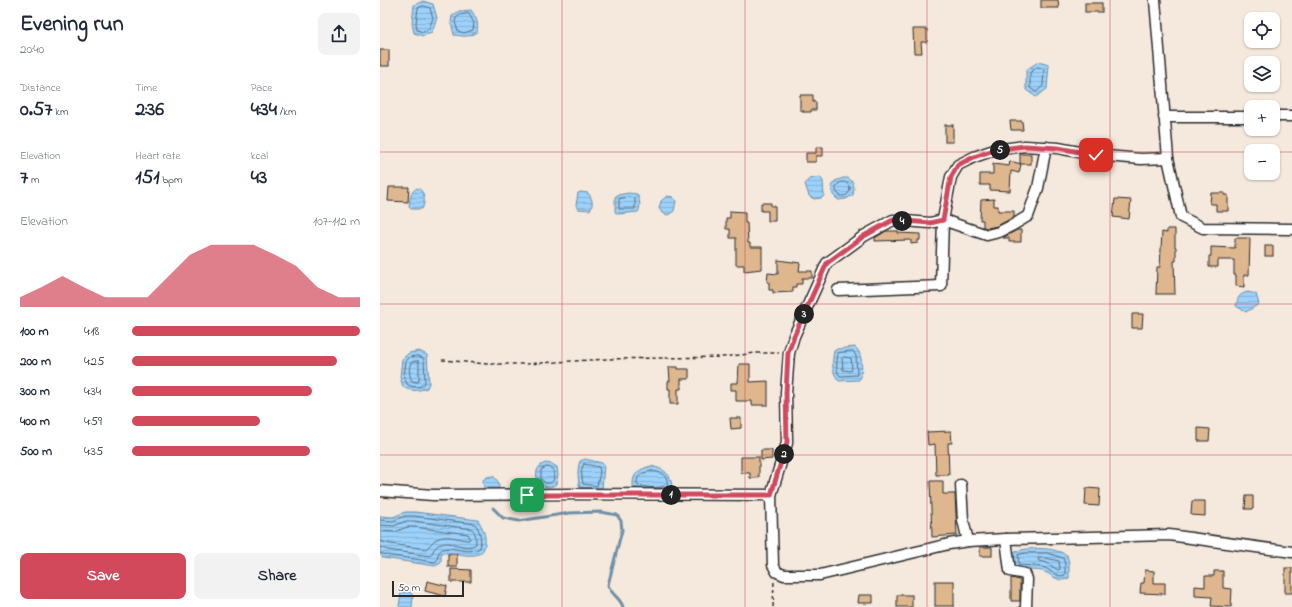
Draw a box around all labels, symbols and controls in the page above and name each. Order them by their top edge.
text: Evening run [20,9,124,41]
map controls [1244,12,1280,180]
button: locate [1244,12,1280,48]
button: share [318,13,360,55]
text: 20:40 [20,40,44,59]
button: layers [1244,56,1280,92]
text: Distance [20,80,61,96]
text: Time [135,80,157,96]
text: Pace [251,80,272,96]
text: 0.57 [20,96,52,125]
text: 2:36 [135,96,164,125]
text: 4:34 [251,96,277,125]
button: + [1244,100,1280,136]
text: km [52,104,69,120]
text: /km [277,104,297,120]
pin [1079,138,1113,172]
pin: 5 [990,140,1010,160]
text: 5 [997,142,1003,158]
icon: check [1085,144,1107,166]
button: − [1244,144,1280,180]
text: Elevation [20,148,60,164]
text: Heart rate [135,148,180,164]
text: kcal [251,148,268,164]
text: 7 [20,164,28,193]
text: 151 [135,164,160,193]
text: 43 [251,164,267,193]
text: m [28,172,40,188]
text: bpm [160,172,183,188]
pin: 4 [892,211,912,231]
text: Elevation [20,212,68,231]
text: 107–112 m [313,212,360,231]
text: 4 [900,213,904,229]
pin: 3 [794,304,814,324]
text: 3 [802,306,806,322]
text: 100 m [20,322,49,341]
text: 4:18 [84,322,99,341]
text: 200 m [20,352,51,371]
text: 4:25 [84,352,104,371]
text: 300 m [20,382,50,401]
text: 4:34 [84,382,101,401]
text: 400 m [20,412,50,431]
text: 4:59 [84,412,102,431]
text: 500 m [20,442,52,461]
text: 4:35 [84,442,103,461]
pin: 2 [774,444,794,464]
text: 2 [781,446,787,462]
pin [510,478,544,512]
icon: arrive [516,484,538,506]
pin: 1 [661,485,681,505]
text: 1 [669,487,673,503]
button: Save [20,553,186,599]
button: Share [194,553,360,599]
scale bar [392,579,464,598]
text: 50 m [398,580,420,596]

